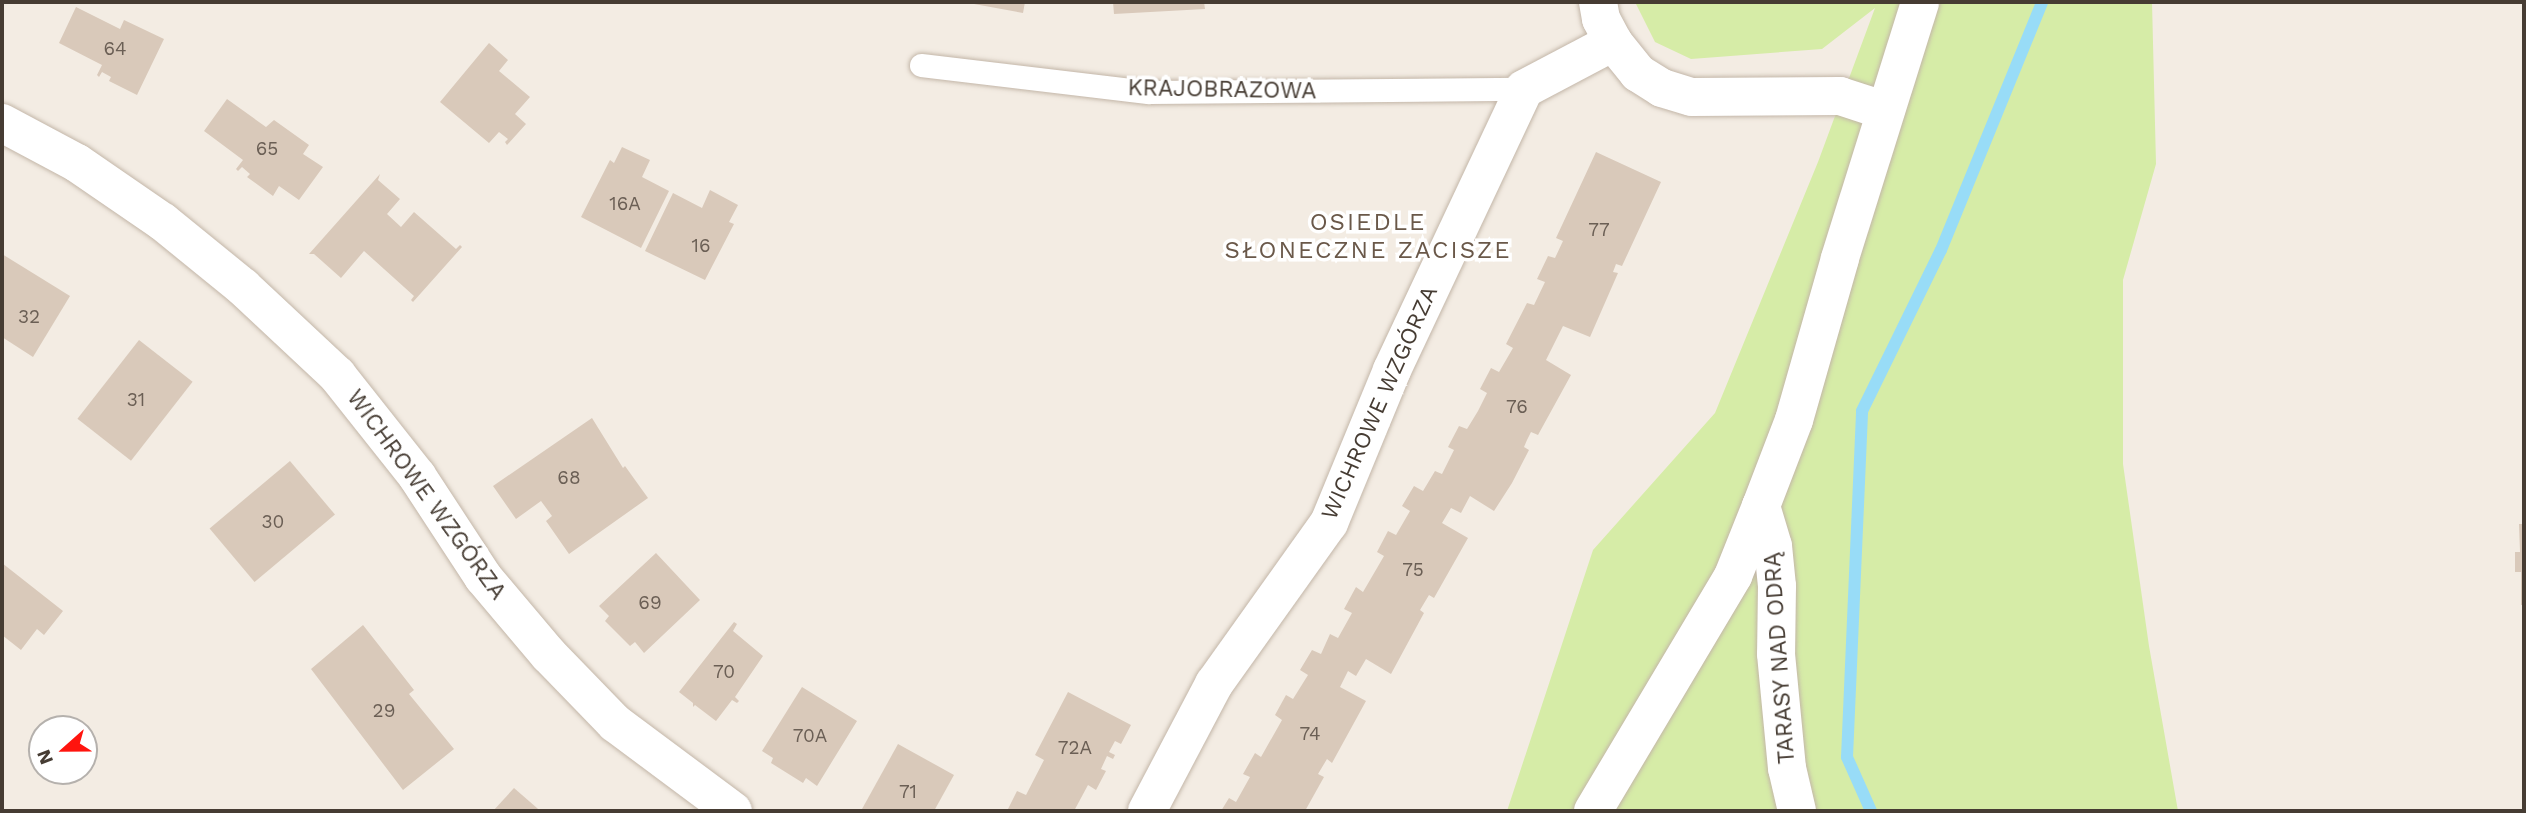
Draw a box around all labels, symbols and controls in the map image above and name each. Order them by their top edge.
house number: 64 [103,38,127,60]
street label: KRAJOBRAZOWA [1127,75,1317,105]
house number: 65 [256,138,278,160]
house number: 16A [609,193,641,215]
district label: OSIEDLE SŁONECZNE ZACISZE [1227,209,1509,265]
house number: 77 [1588,219,1610,241]
house number: 16 [692,235,710,257]
street label: WICHROWE WZGÓRZA [1316,282,1444,524]
house number: 32 [18,306,40,328]
street label: WICHROWE WZGÓRZA [340,384,512,606]
house number: 31 [127,389,145,411]
house number: 76 [1506,396,1528,418]
house number: 68 [557,467,581,489]
house number: 30 [262,511,284,533]
street label: TARASY NAD ODRĄ [1759,551,1801,765]
house number: 75 [1402,559,1424,581]
house number: 69 [638,592,662,614]
house number: 70 [713,661,735,683]
house number: 29 [373,700,395,722]
north arrow [28,715,98,785]
house number: 74 [1300,723,1320,745]
house number: 70A [793,725,827,747]
house number: 72A [1058,737,1092,759]
text: N [32,746,58,768]
house number: 71 [899,781,917,803]

